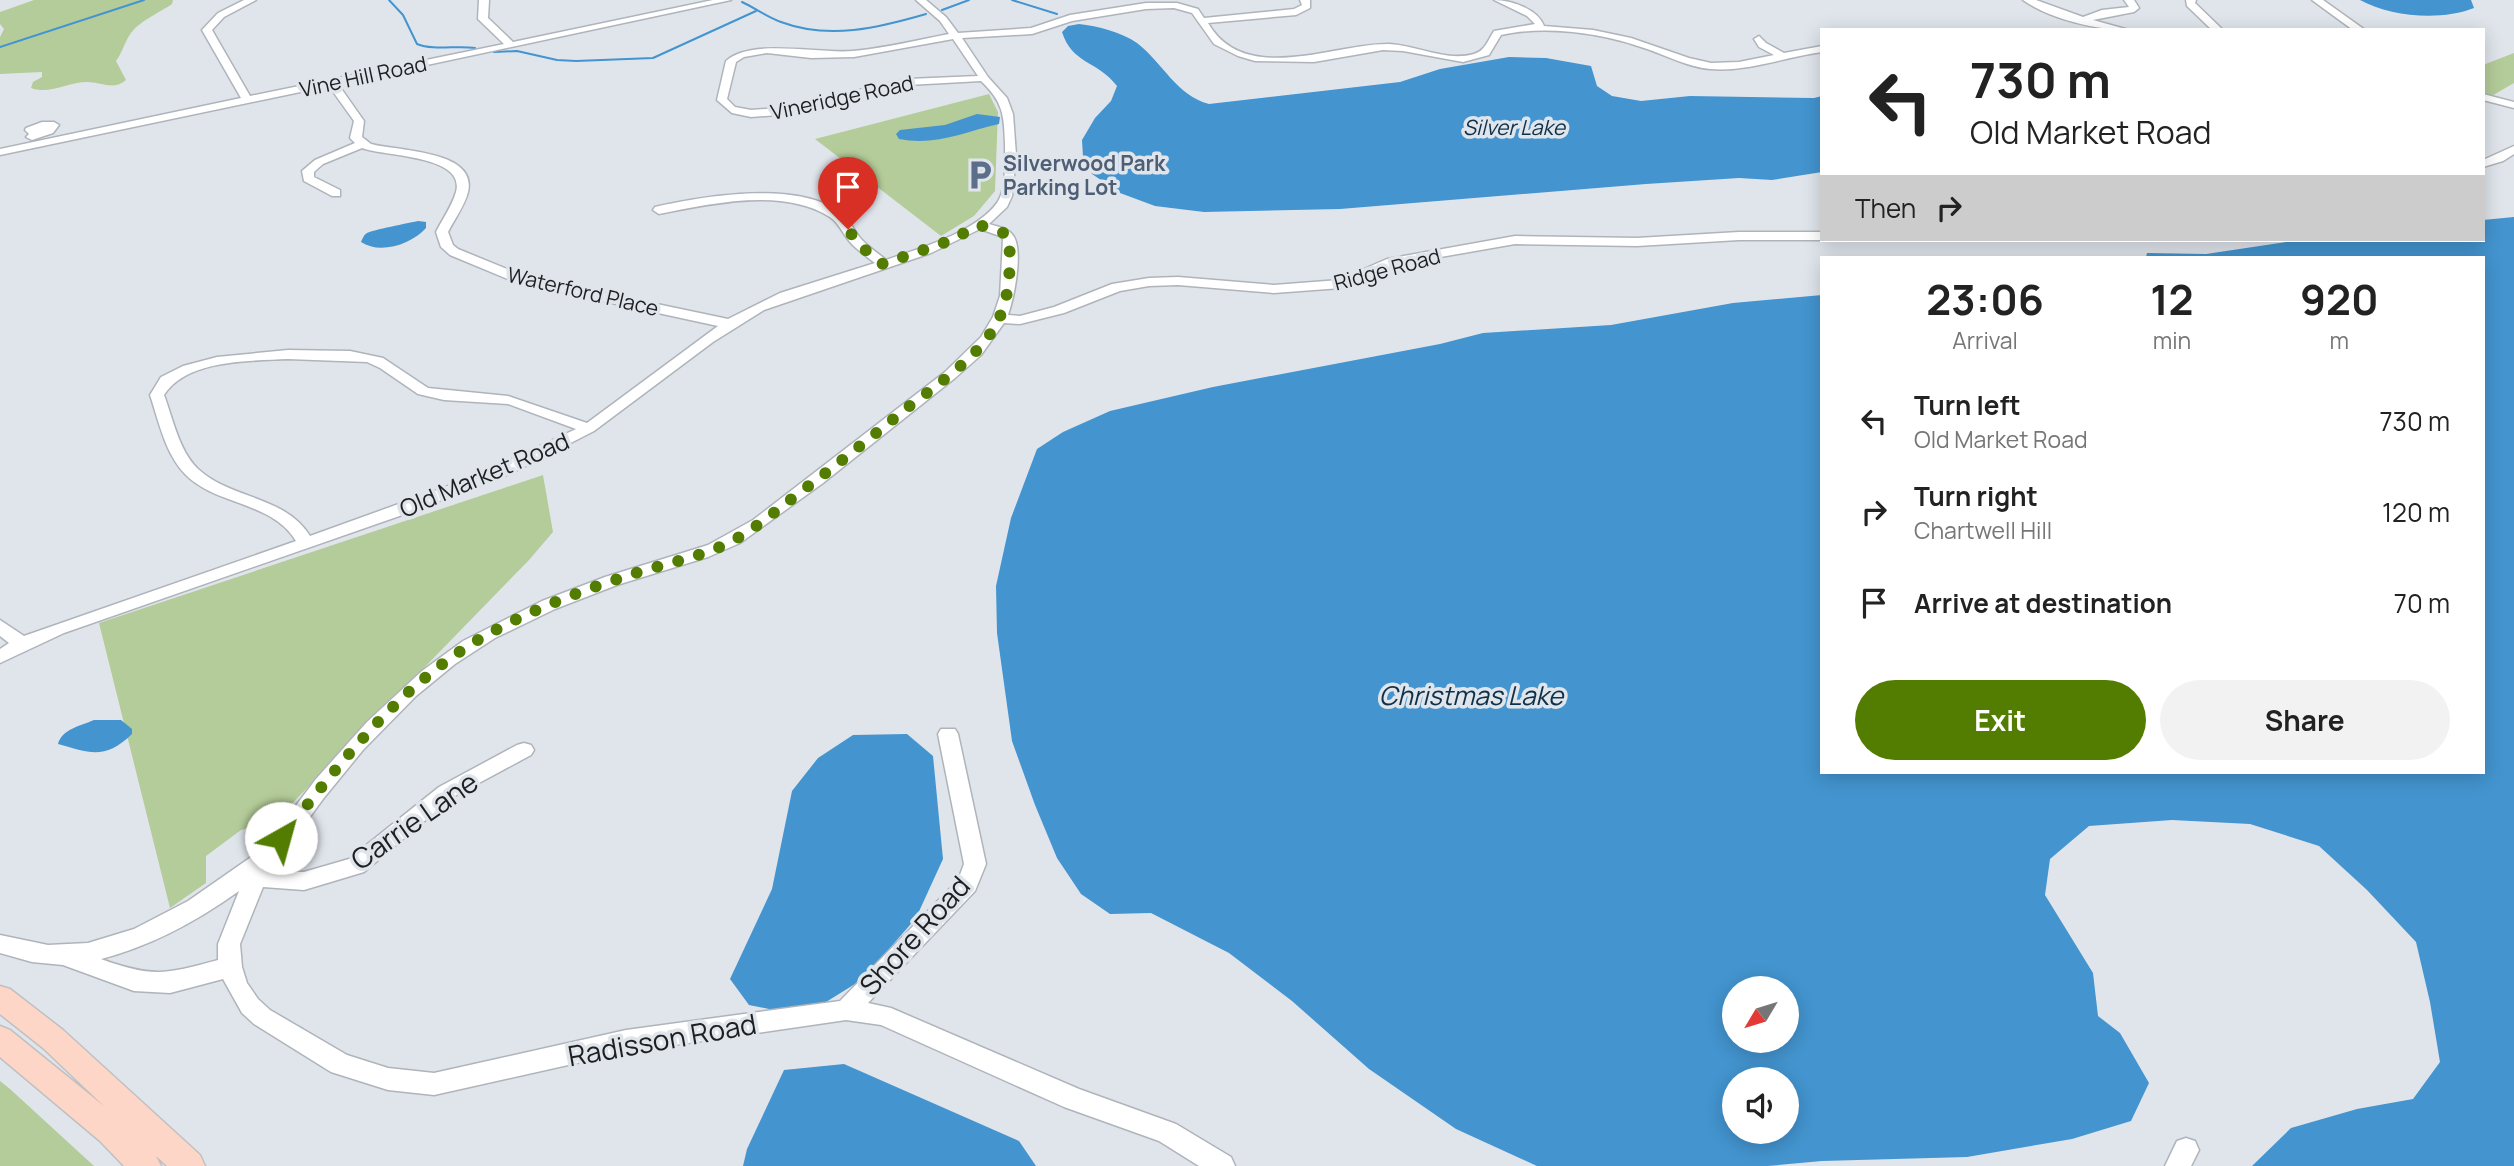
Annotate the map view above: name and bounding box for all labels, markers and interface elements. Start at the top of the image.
text: 730 m [1970,46,2111,113]
street label: Vine Hill Road [297,49,429,103]
icon: left [1855,56,1946,147]
street label: Vineridge Road [768,68,916,126]
text: Old Market Road [1970,110,2212,154]
water label: Silver Lake [1463,113,1567,141]
place label: Silverwood Park Parking Lot [1003,149,1166,201]
pin [818,157,878,229]
parking icon: Silverwood Park Parking Lot [963,158,997,192]
icon: arrive [829,168,867,206]
icon: right [1930,189,1968,227]
text: Then [1855,190,1916,226]
street label: Ridge Road [1331,241,1443,297]
street label: Waterford Place [505,260,661,322]
text: 23:06 [1926,270,2044,328]
text: 12 [2150,270,2194,328]
text: 920 [2300,270,2379,328]
text: Arrival [1952,324,2018,356]
text: min [2153,324,2191,356]
text: m [2330,324,2349,356]
text: Turn left [1914,387,2021,423]
icon: left [1855,402,1893,440]
text: 730 m [2379,403,2450,439]
street label: Old Market Road [394,423,574,525]
text: Old Market Road [1914,423,2088,455]
text: Turn right [1914,478,2038,514]
icon: right [1855,493,1893,531]
text: 120 m [2382,494,2450,530]
text: Chartwell Hill [1914,514,2052,546]
icon: arrive [1855,584,1893,622]
text: Arrive at destination [1914,585,2172,621]
text: 70 m [2394,585,2450,621]
water label: Christmas Lake [1379,677,1565,713]
button: Exit [1855,680,2146,760]
button: Share [2160,680,2450,760]
street label: Carrie Lane [343,762,485,878]
position arrow [244,801,318,875]
street label: Shore Road [850,867,978,1003]
north arrow [1722,976,1799,1054]
map controls [1722,976,1799,1144]
street label: Radisson Road [565,1004,759,1074]
button: sound [1722,1067,1799,1144]

